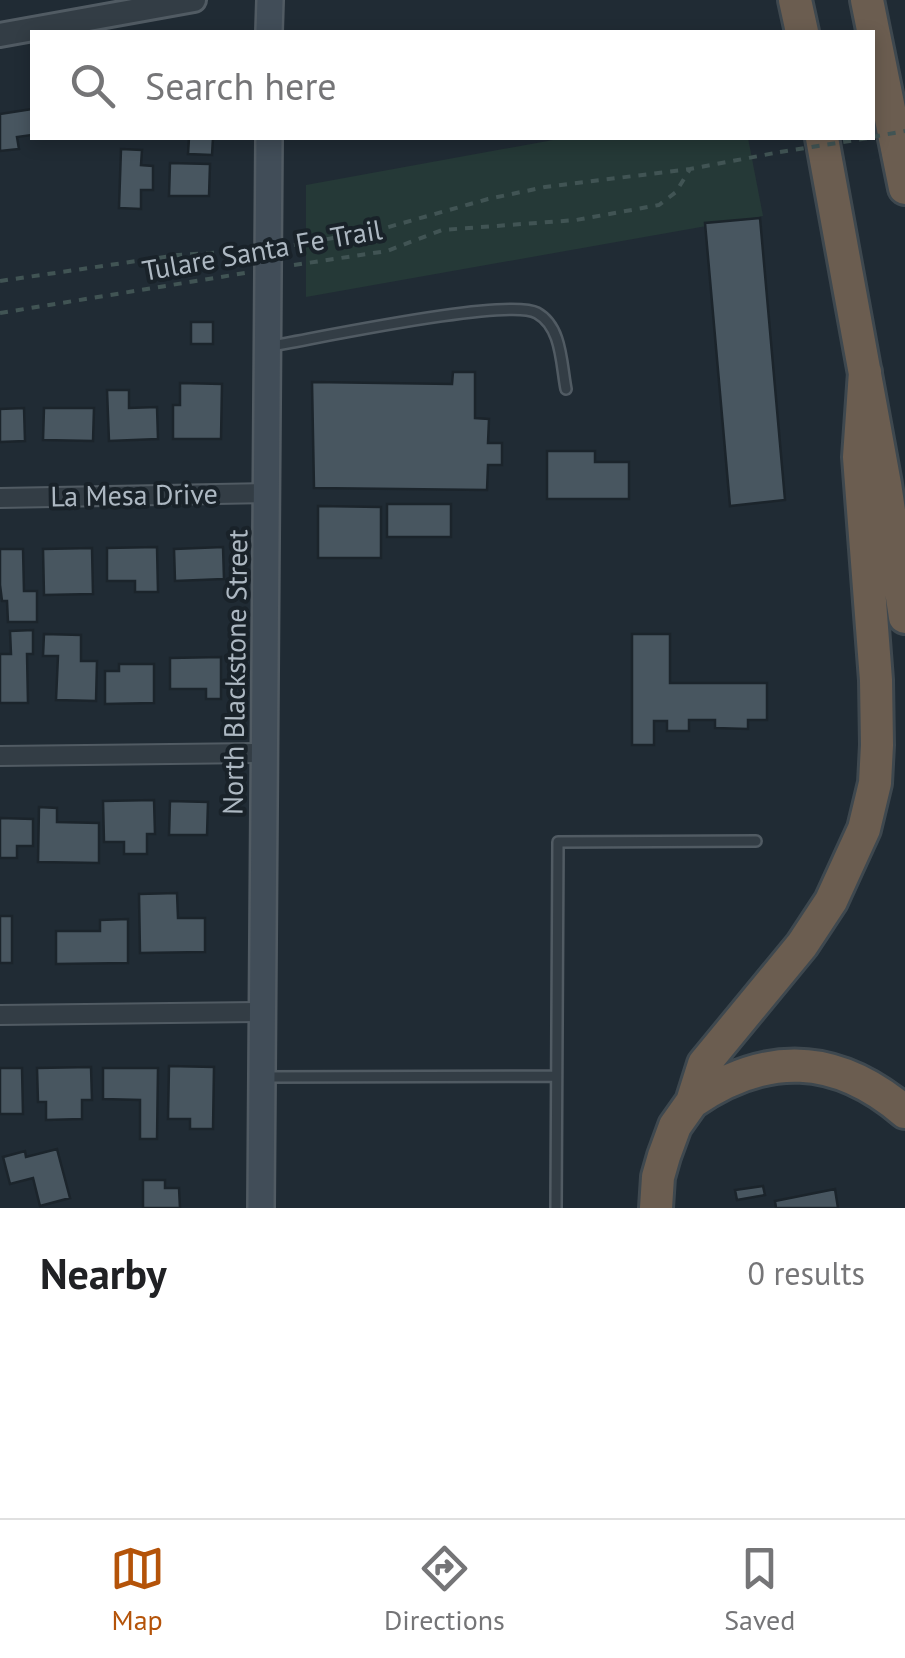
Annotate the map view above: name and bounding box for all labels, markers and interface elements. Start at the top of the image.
search box [30,30,875,140]
icon: search [65,58,120,113]
text: Search here [145,61,337,110]
street label: Tulare Santa Fe Trail [139,210,385,289]
street label: La Mesa Drive [50,475,218,514]
street label: North Blackstone Street [214,528,255,815]
text: Nearby [40,1246,167,1301]
text: 0 results [747,1252,865,1294]
tab: Map [110,1541,165,1638]
tab: Directions [384,1541,505,1638]
tab: Saved [724,1541,795,1638]

